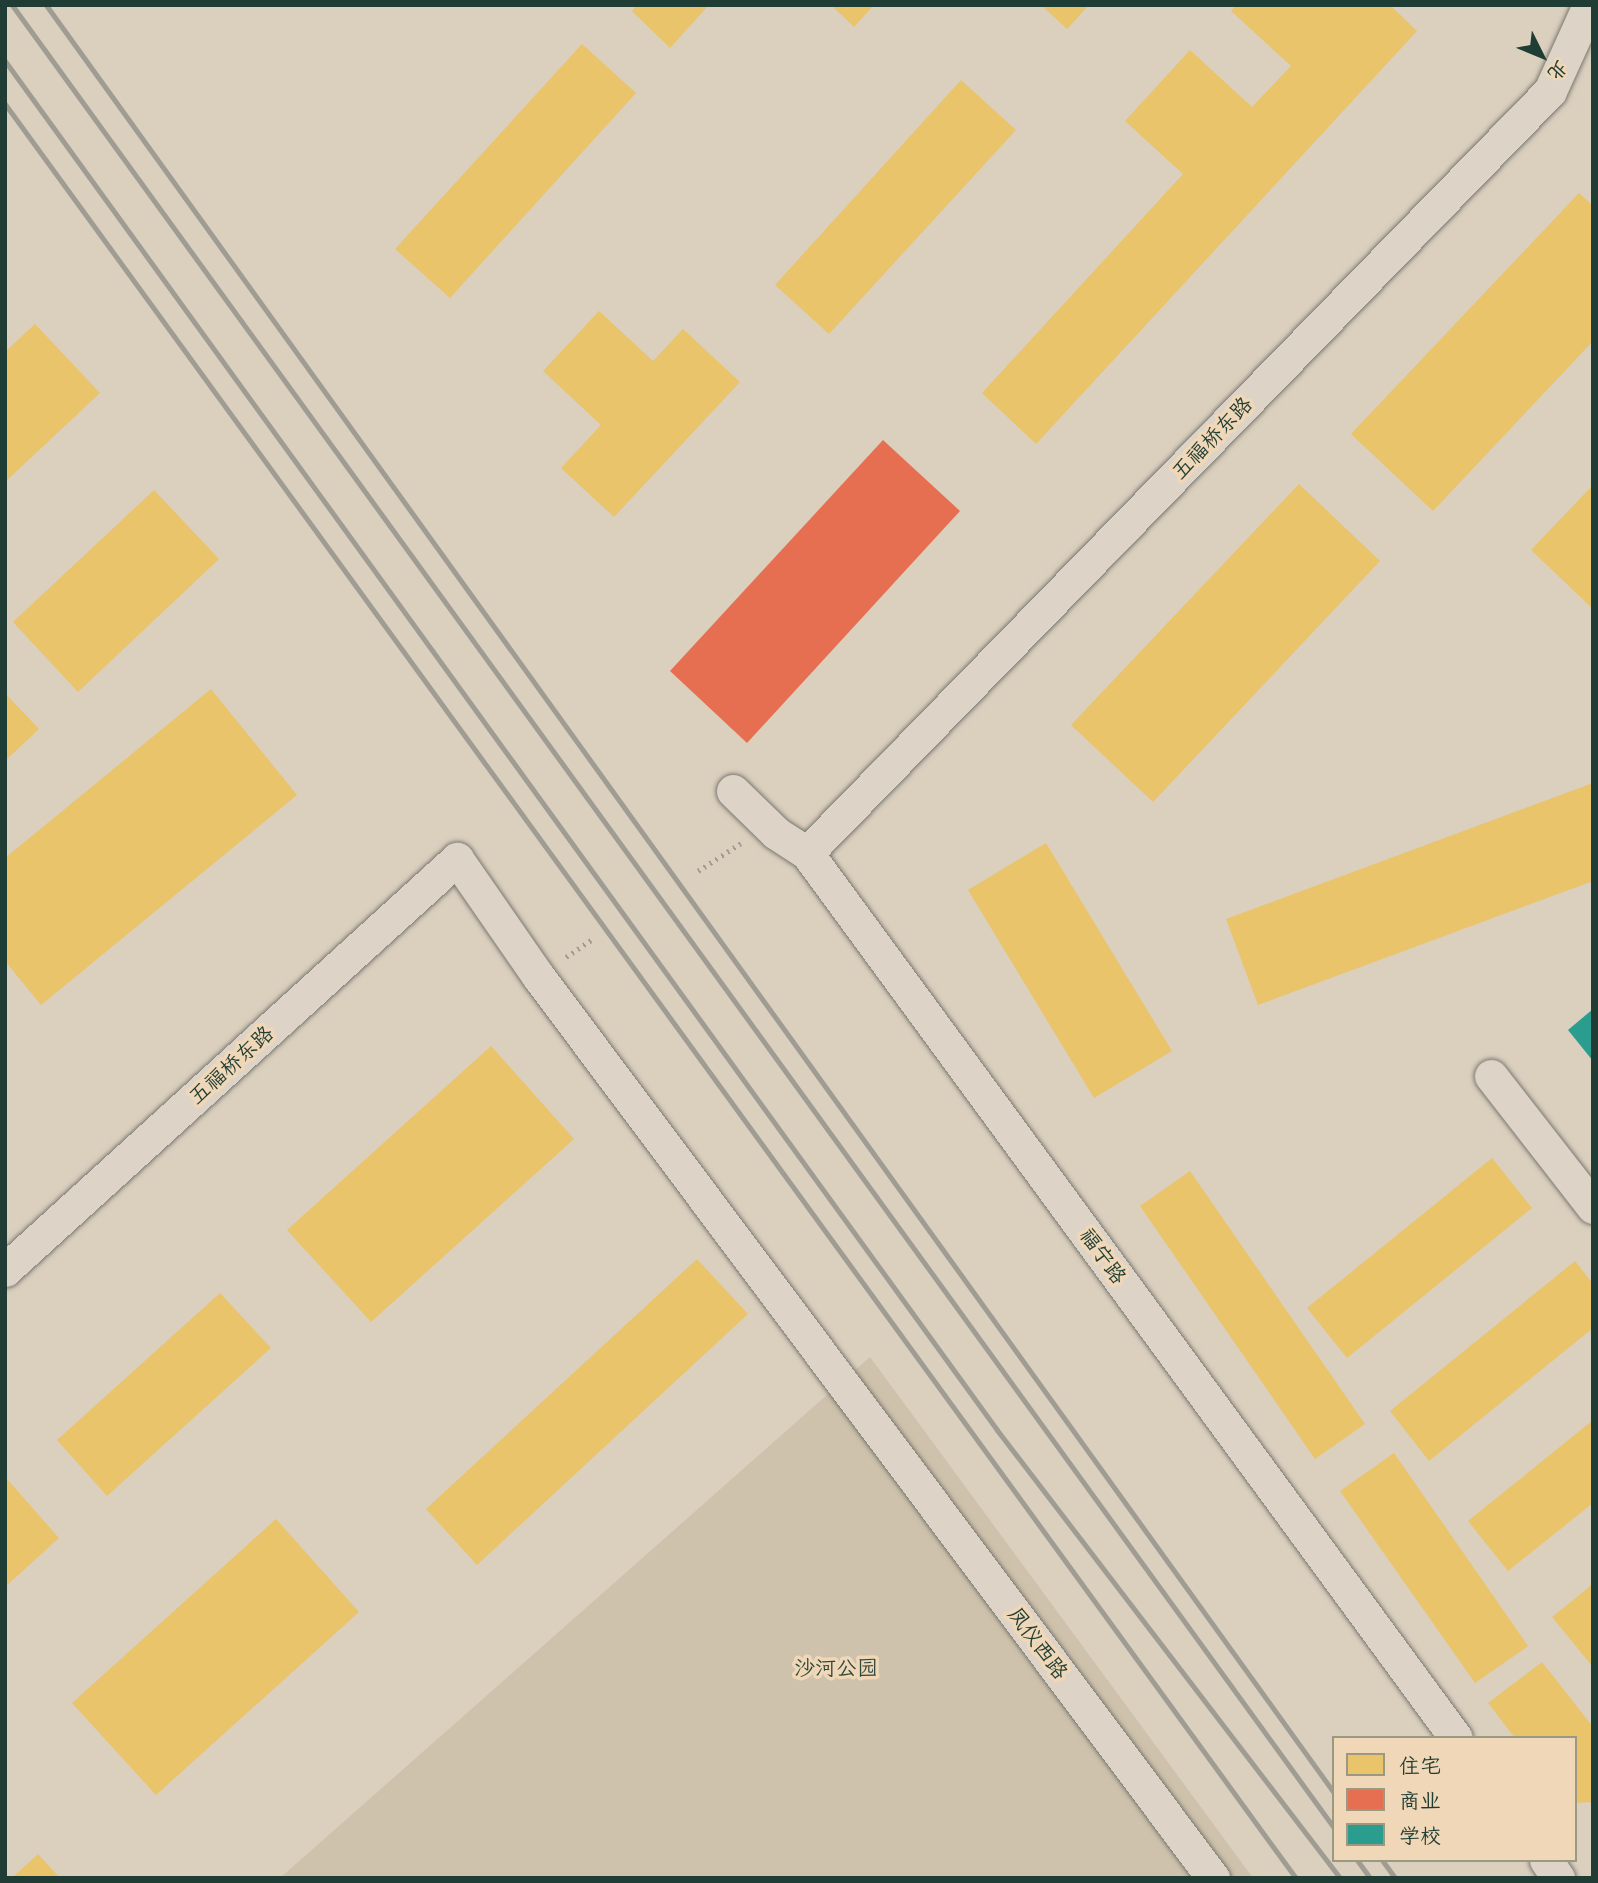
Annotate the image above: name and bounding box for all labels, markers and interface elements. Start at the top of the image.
north arrow [1507,21,1577,91]
text: 北 [1543,56,1573,85]
street label: 五福桥东路 [1166,391,1258,485]
street label: 五福桥东路 [184,1021,278,1109]
street label: 福宁路 [1074,1223,1132,1289]
street label: 凤仪西路 [1003,1602,1073,1684]
park label: 沙河公园 [794,1655,878,1681]
legend [1332,1736,1577,1862]
text: 住宅 [1399,1753,1441,1778]
text: 商业 [1399,1788,1441,1813]
text: 学校 [1399,1823,1441,1848]

